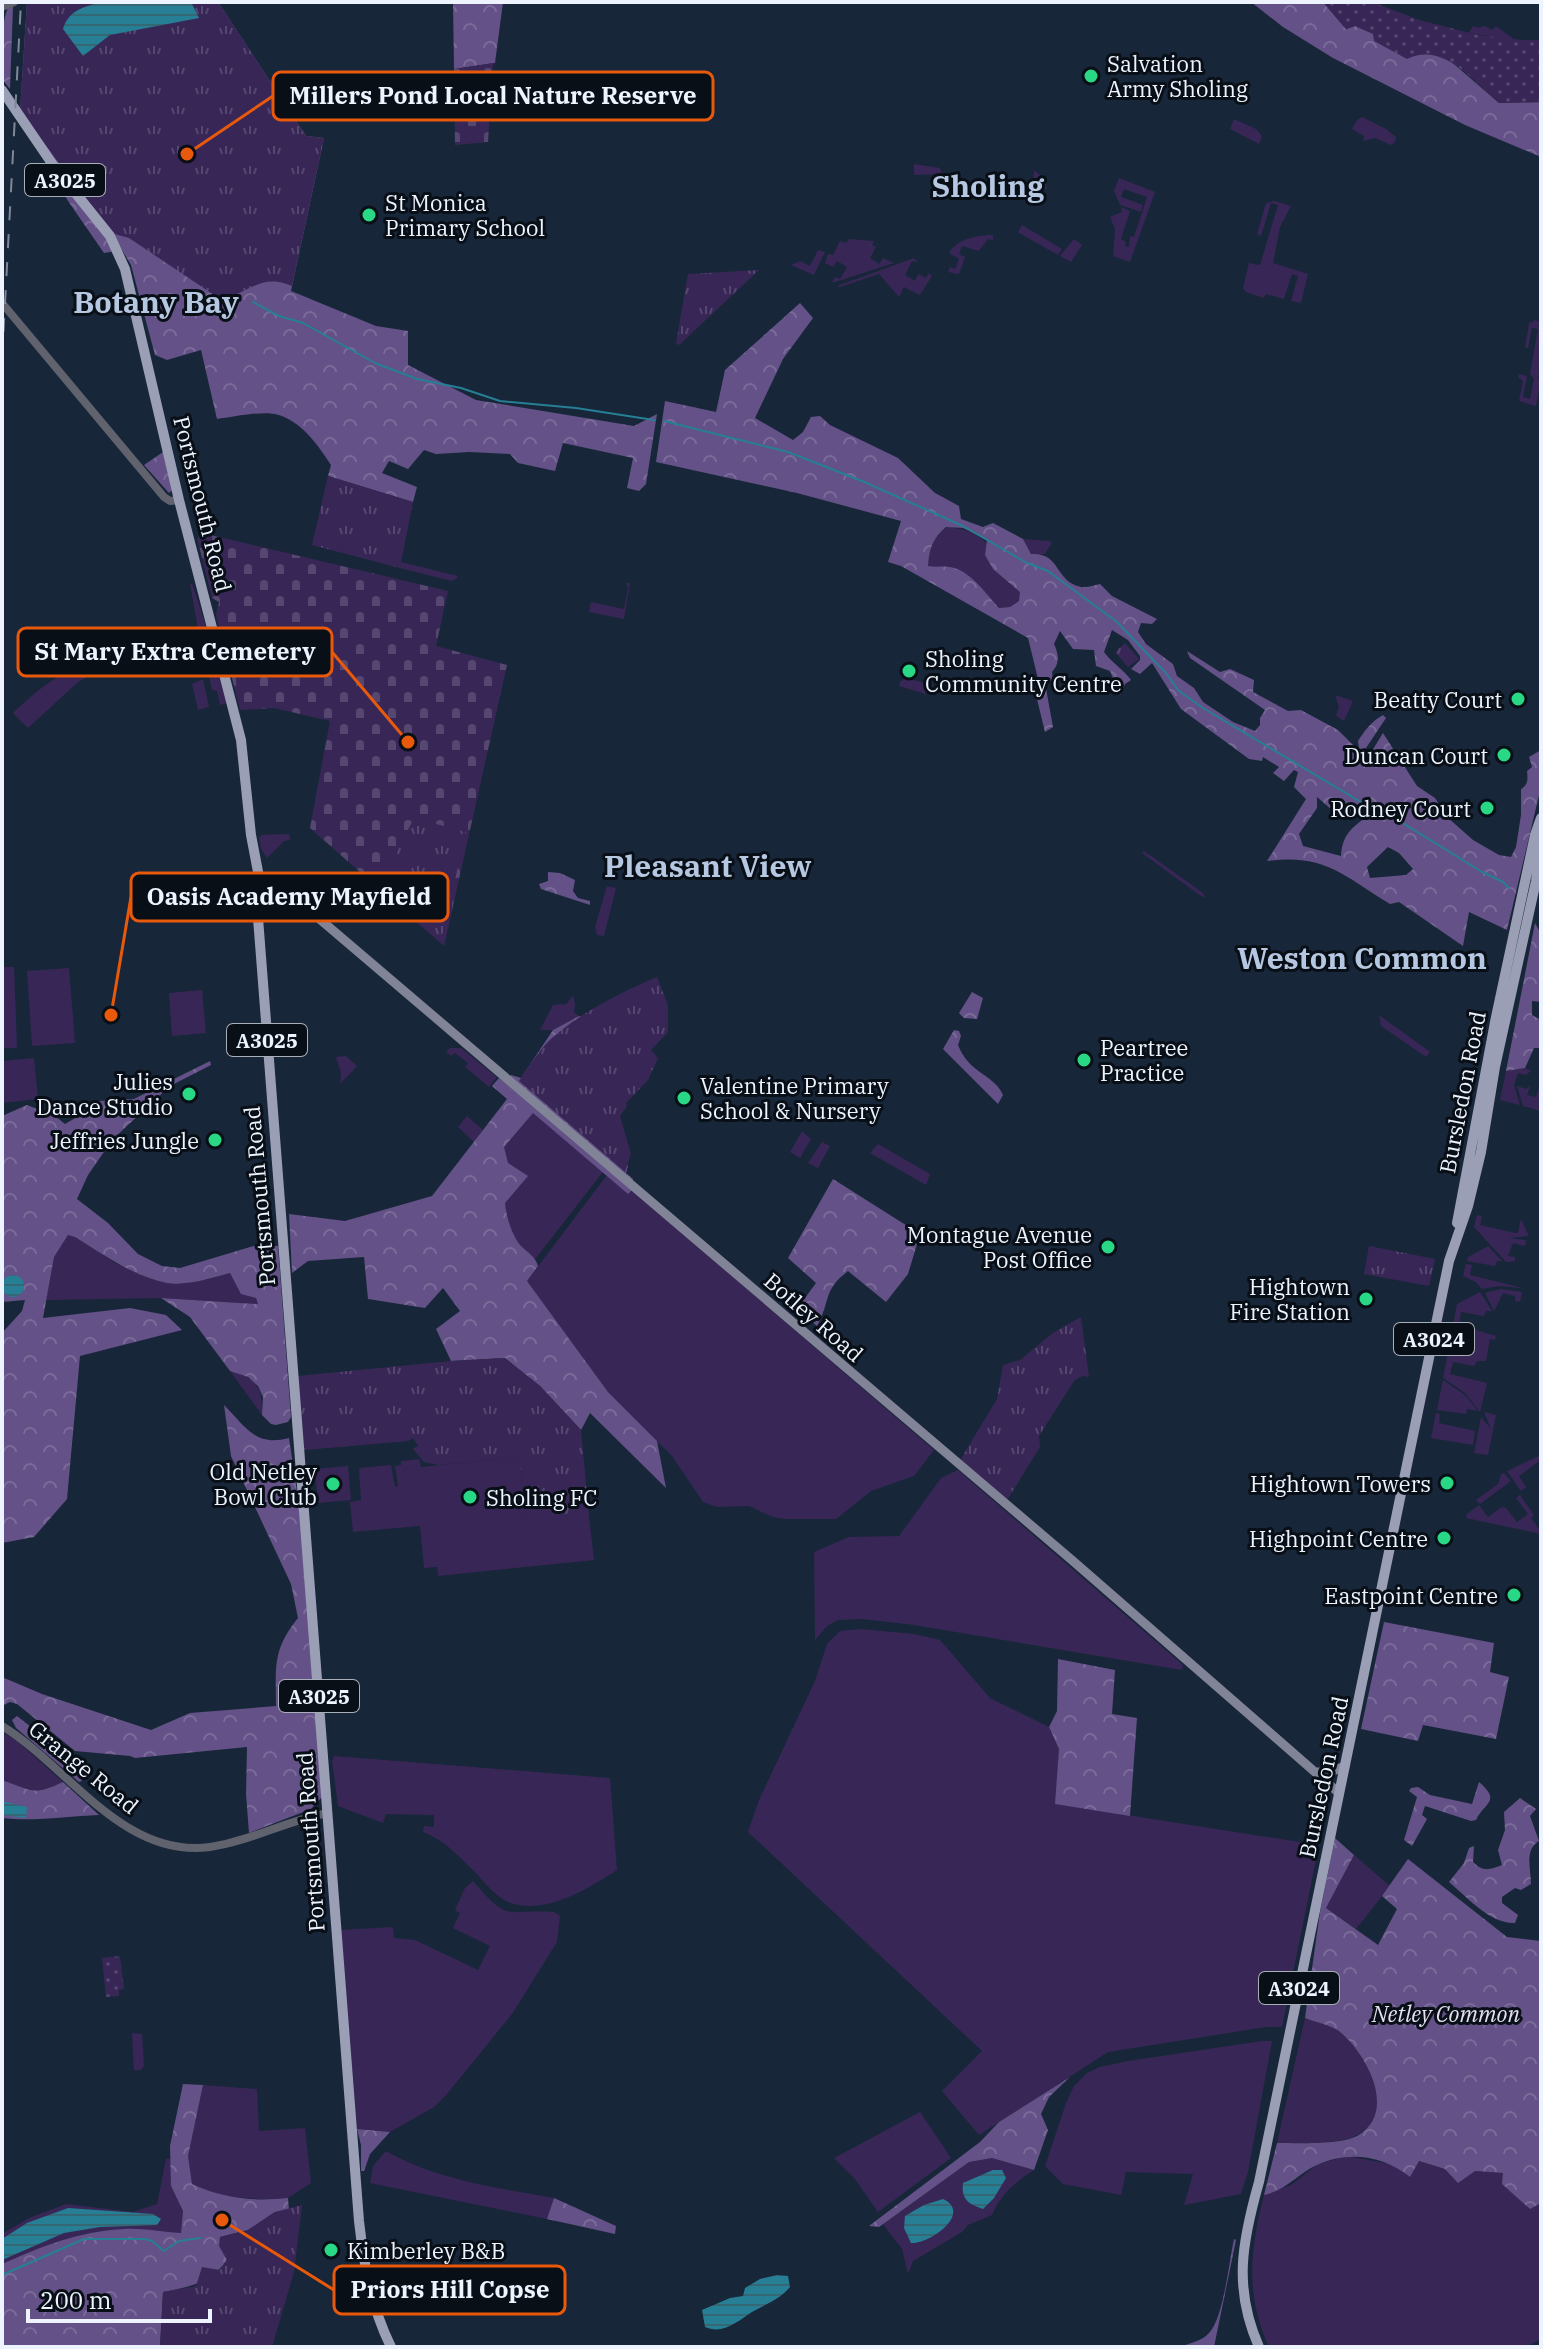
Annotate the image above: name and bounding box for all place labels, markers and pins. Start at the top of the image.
place label: Salvation Army Sholing [1107,49,1248,103]
marker: Salvation Army Sholing [1082,67,1100,85]
callout: Millers Pond Local Nature Reserve [273,72,713,120]
place label: St Monica Primary School [385,188,545,242]
marker: St Monica Primary School [360,206,378,224]
callout: St Mary Extra Cemetery [18,628,332,676]
place label: Sholing Community Centre [925,644,1122,698]
marker: Sholing Community Centre [900,662,918,680]
place label: Beatty Court [1373,685,1502,714]
marker: Beatty Court [1509,690,1527,708]
place label: Duncan Court [1345,741,1488,770]
marker: Duncan Court [1495,746,1513,764]
place label: Rodney Court [1330,794,1471,823]
marker: Rodney Court [1478,799,1496,817]
callout: Oasis Academy Mayfield [131,873,448,921]
place label: Peartree Practice [1100,1033,1188,1087]
marker: Peartree Practice [1075,1051,1093,1069]
place label: Julies Dance Studio [36,1067,173,1121]
place label: Valentine Primary School & Nursery [700,1071,889,1125]
marker: Julies Dance Studio [180,1085,198,1103]
marker: Valentine Primary School & Nursery [675,1089,693,1107]
place label: Jeffries Jungle [50,1126,199,1155]
marker: Jeffries Jungle [206,1131,224,1149]
place label: Montague Avenue Post Office [907,1220,1092,1274]
marker: Montague Avenue Post Office [1099,1238,1117,1256]
place label: Hightown Fire Station [1230,1272,1350,1326]
marker: Hightown Fire Station [1357,1290,1375,1308]
place label: Old Netley Bowl Club [210,1457,317,1511]
place label: Hightown Towers [1250,1469,1431,1498]
marker: Hightown Towers [1438,1474,1456,1492]
marker: Old Netley Bowl Club [324,1475,342,1493]
place label: Sholing FC [486,1483,597,1512]
marker: Sholing FC [461,1488,479,1506]
place label: Highpoint Centre [1249,1524,1428,1553]
marker: Highpoint Centre [1435,1529,1453,1547]
place label: Eastpoint Centre [1324,1581,1498,1610]
marker: Eastpoint Centre [1505,1586,1523,1604]
place label: Kimberley B&B [347,2236,505,2265]
marker: Kimberley B&B [322,2241,340,2259]
callout: Priors Hill Copse [334,2266,565,2314]

